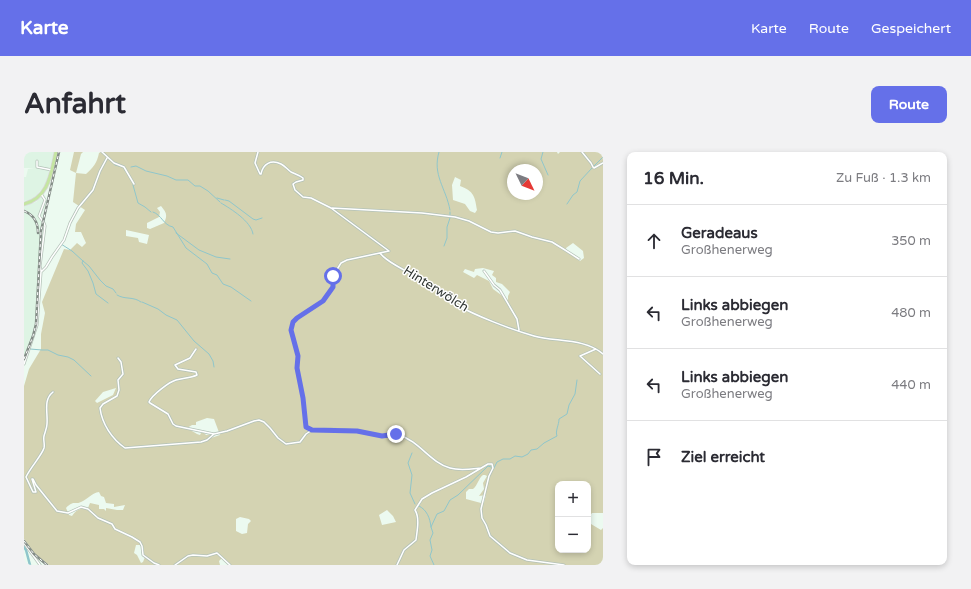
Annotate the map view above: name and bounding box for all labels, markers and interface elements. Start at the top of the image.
text: Karte [20,17,69,39]
text: Karte [751,20,787,37]
text: Route [809,20,849,37]
text: Gespeichert [871,20,951,37]
button: Route [871,86,947,123]
text: Anfahrt [24,87,126,121]
north arrow [507,164,543,200]
text: 16 Min. [643,168,704,189]
text: Zu Fuß · 1.3 km [836,170,931,186]
text: Geradeaus [681,224,758,242]
icon: ahead [643,230,665,252]
text: 350 m [891,233,931,249]
text: Großhenerweg [681,242,773,258]
street label: Hinterwölch [400,263,472,315]
route start [324,267,342,285]
text: Links abbiegen [681,296,788,314]
icon: left [643,302,665,324]
text: 480 m [891,305,931,321]
text: Großhenerweg [681,314,773,330]
text: Links abbiegen [681,368,788,386]
icon: left [643,374,665,396]
text: 440 m [891,377,931,393]
text: Großhenerweg [681,386,773,402]
route end [387,425,405,443]
icon: arrive [643,446,665,468]
text: Ziel erreicht [681,448,765,466]
map controls [555,481,591,553]
button: + [555,481,591,517]
button: − [555,517,591,553]

